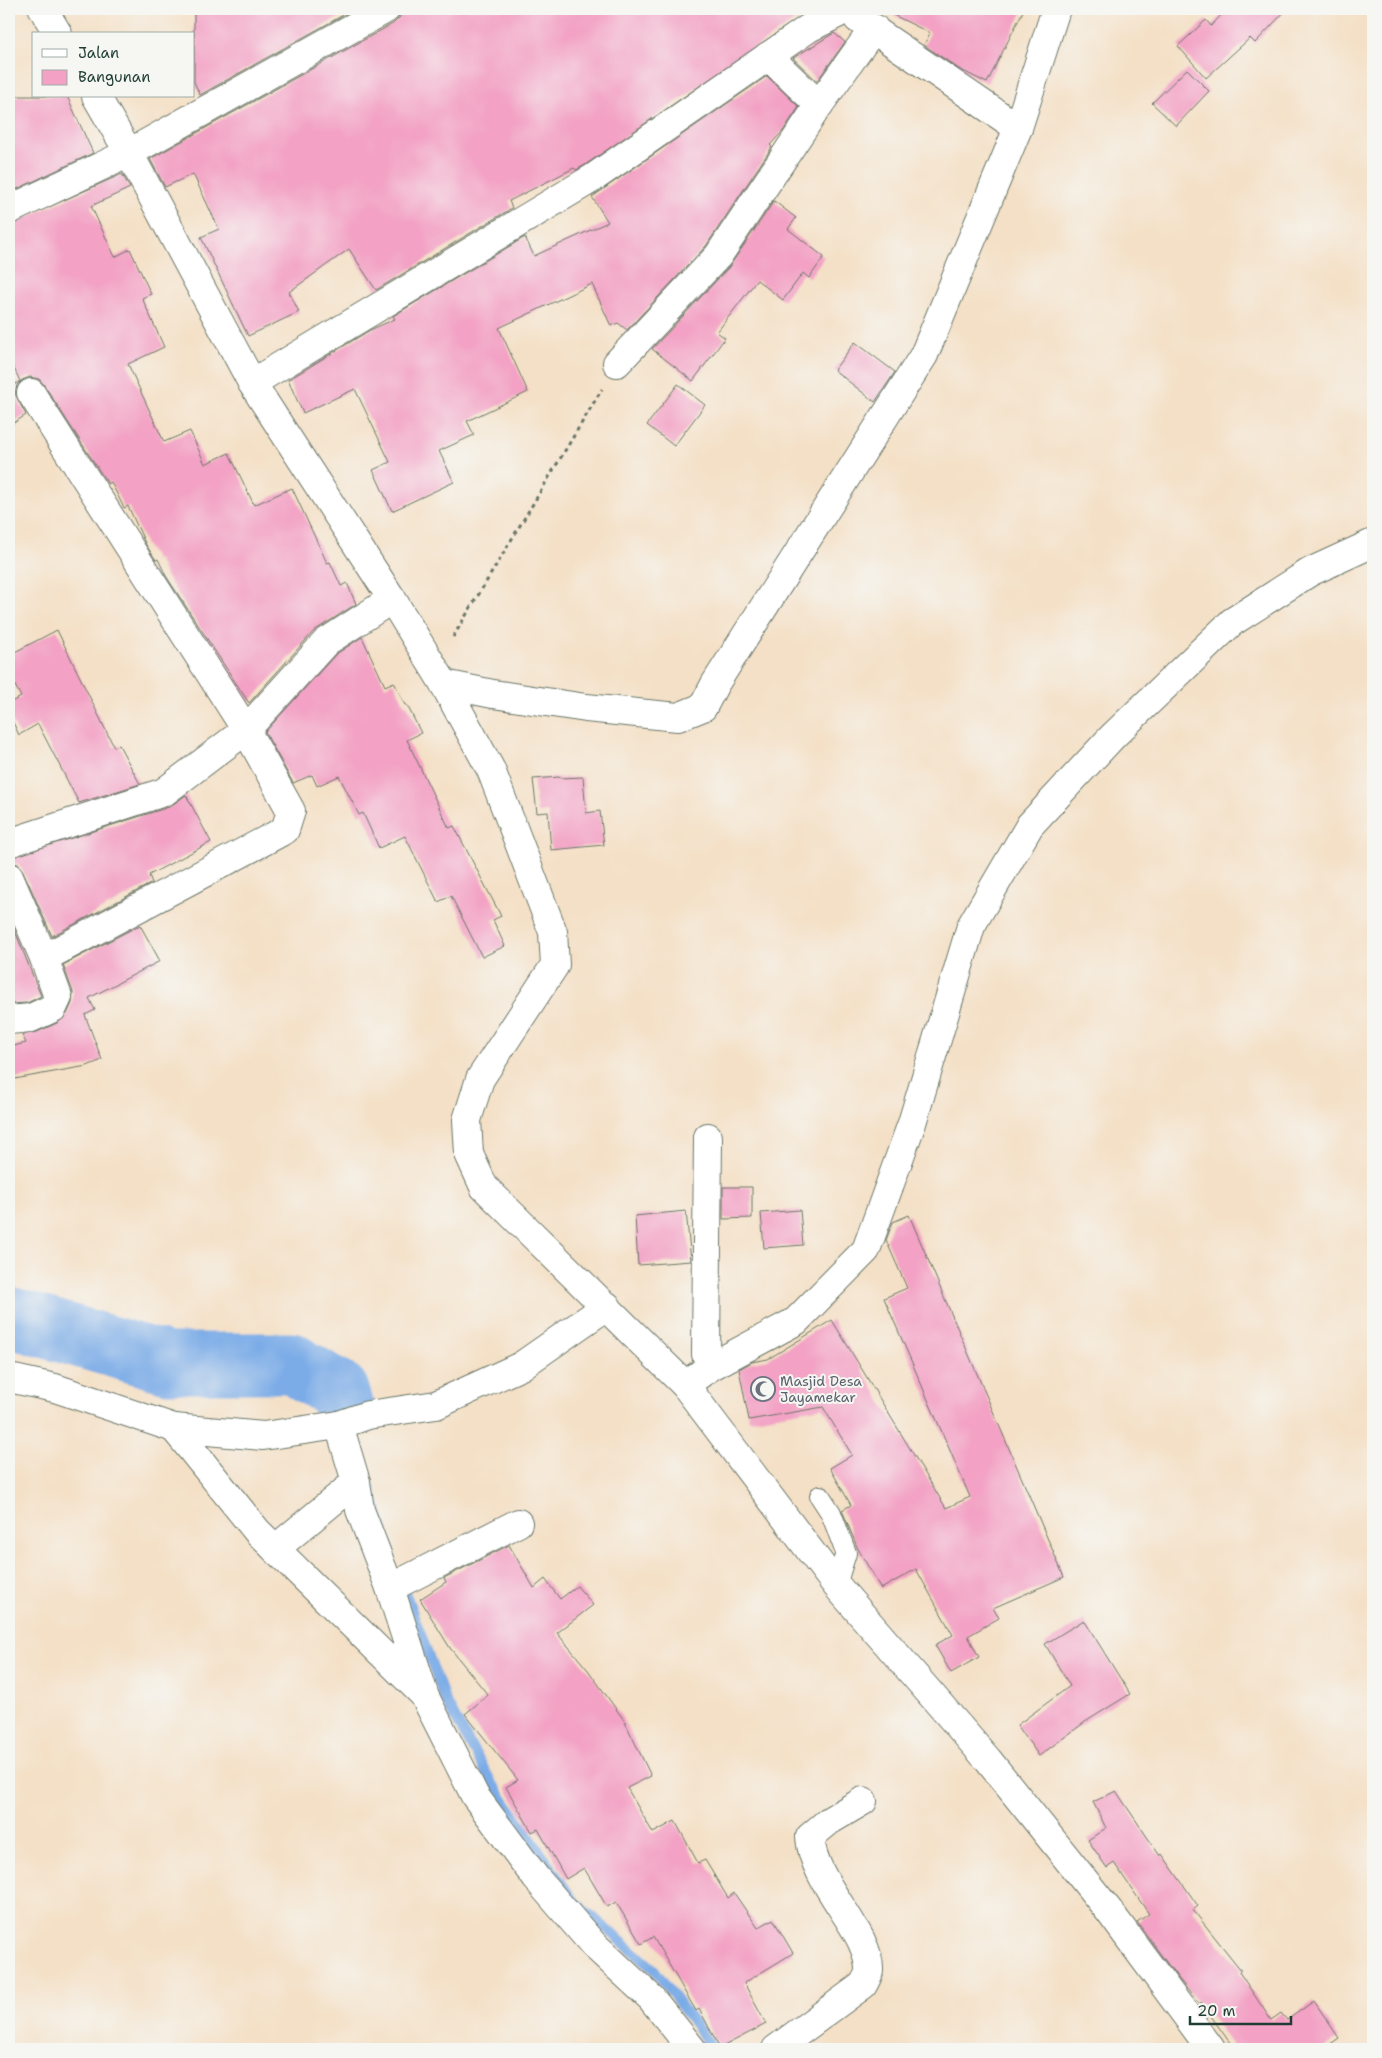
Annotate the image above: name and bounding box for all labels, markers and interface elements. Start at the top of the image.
legend [32,32,195,98]
text: Jalan [78,43,119,63]
text: Bangunan [78,67,150,87]
place label: Masjid Desa Jayamekar [780,1372,862,1406]
mosque icon: Masjid Desa Jayamekar [750,1376,776,1402]
scale bar [1190,1993,1291,2025]
text: 20 m [1197,2001,1236,2021]

